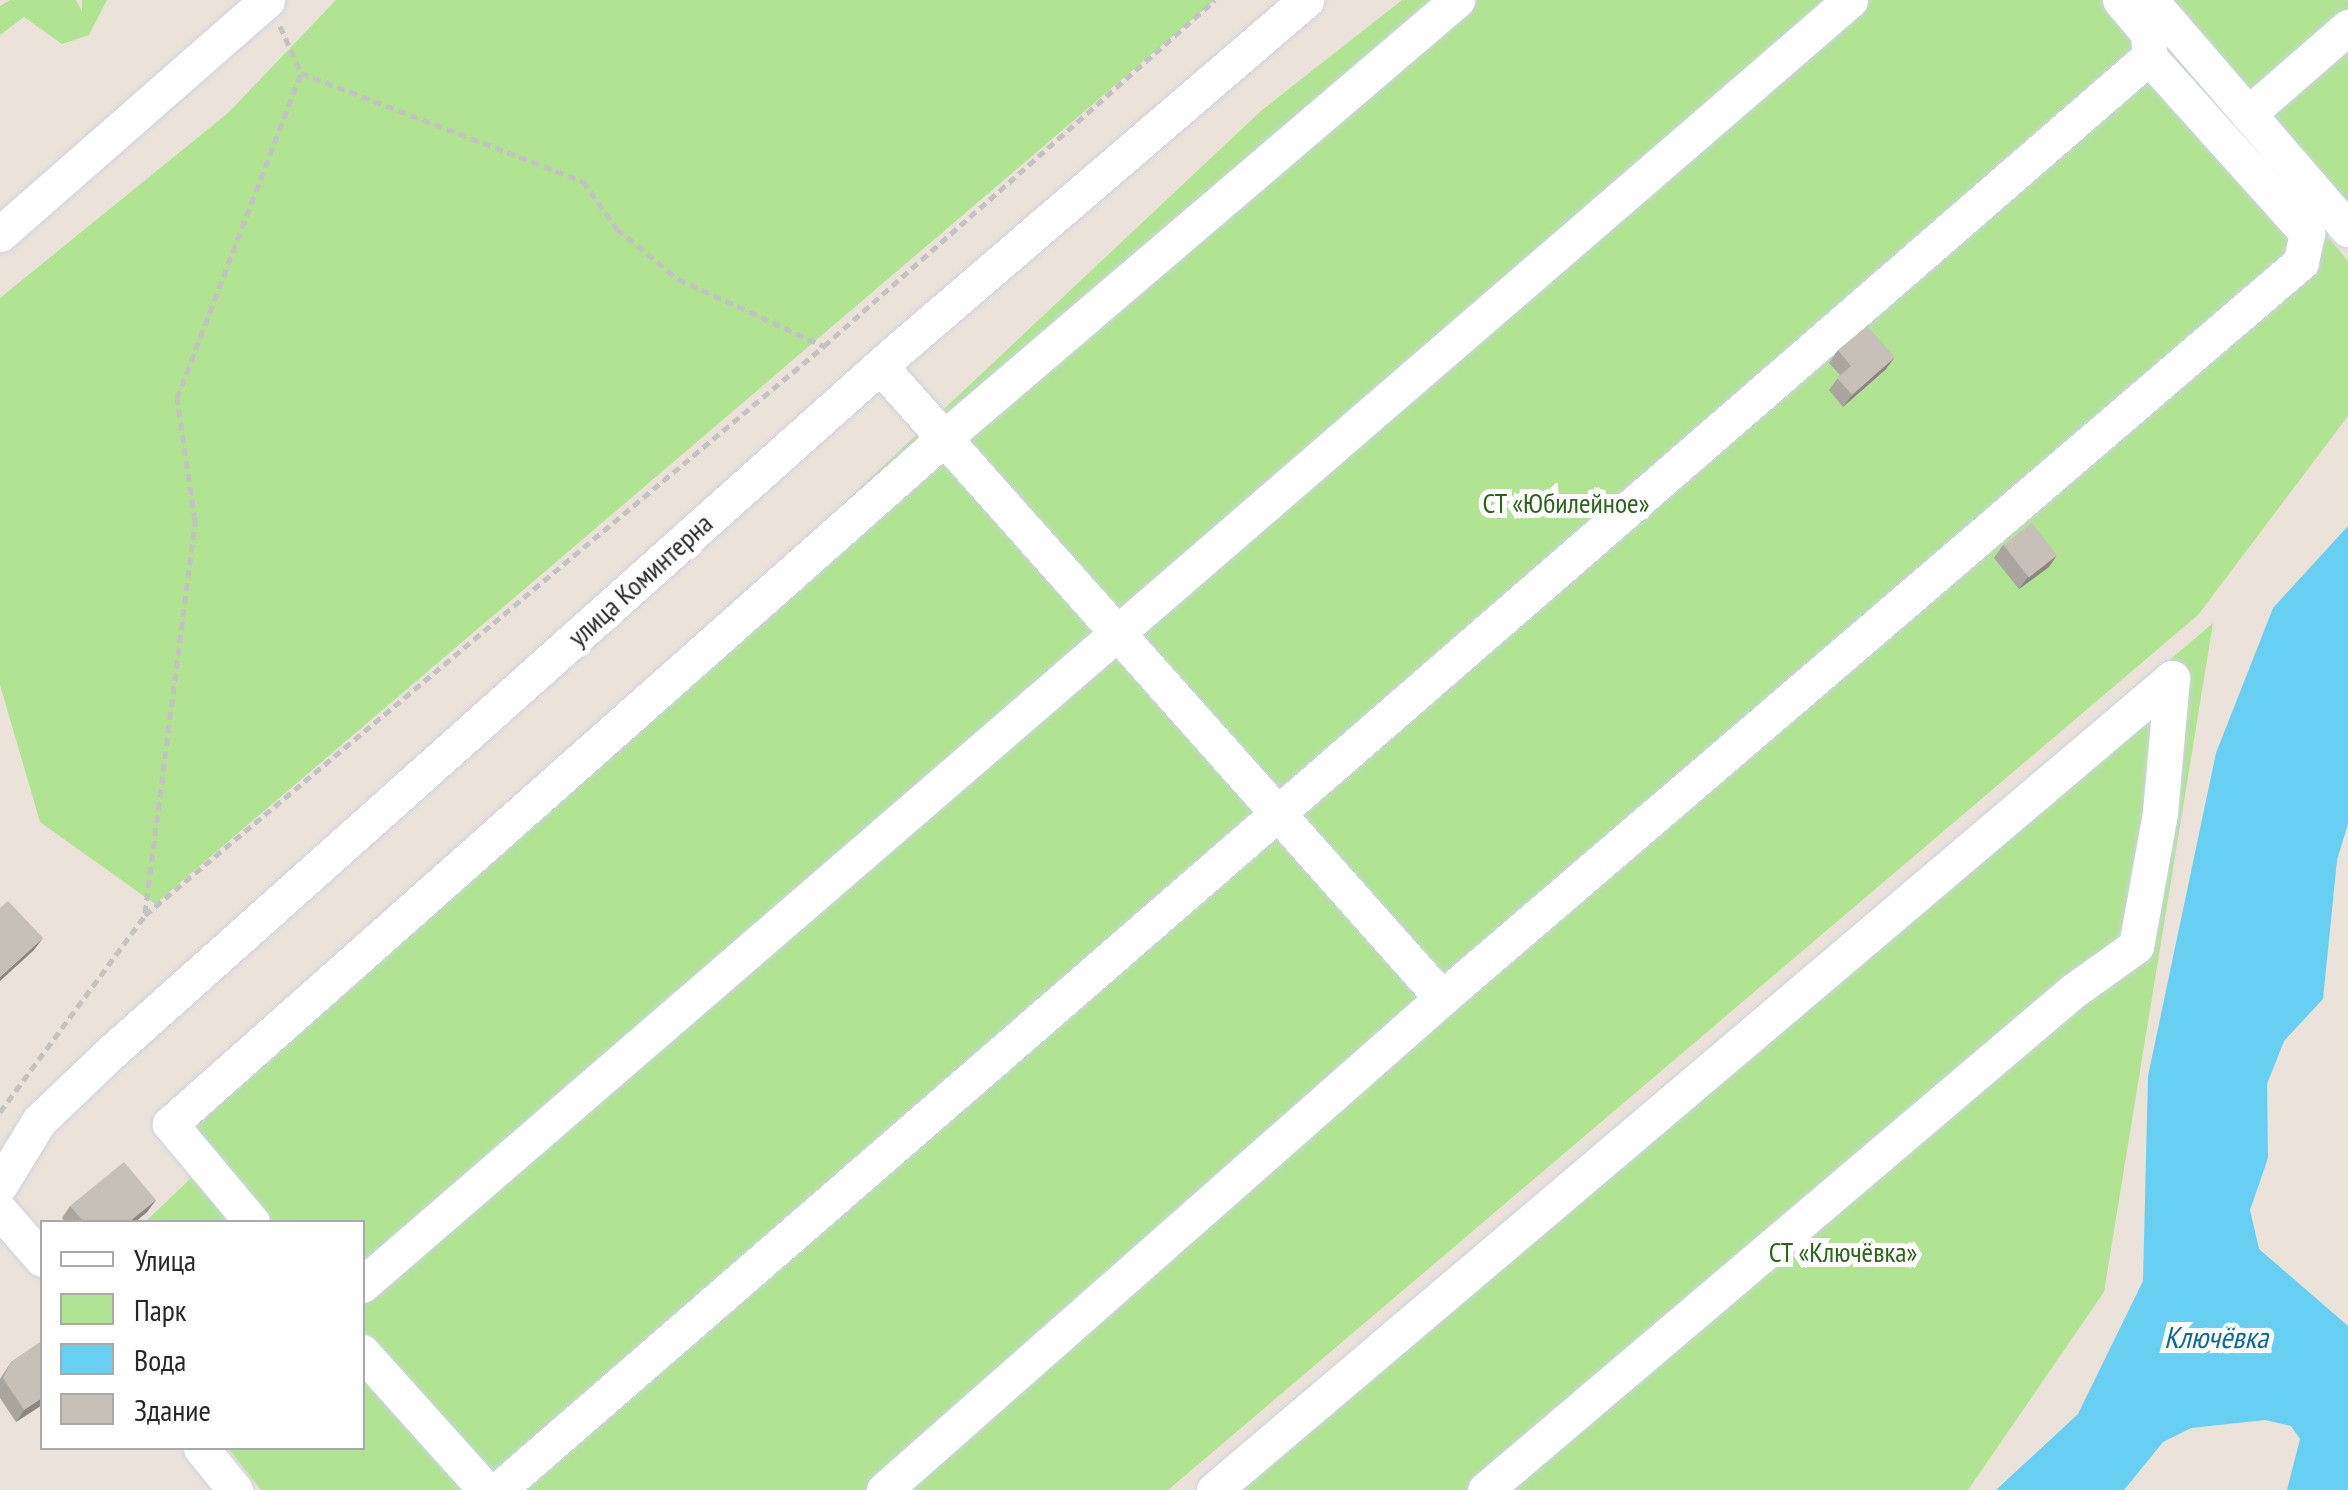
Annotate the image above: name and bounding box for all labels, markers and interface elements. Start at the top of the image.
park label: СТ «Юбилейное» [1482,486,1650,520]
street label: улица Коминтерна [561,506,719,654]
legend [40,1220,365,1450]
park label: СТ «Ключёвка» [1768,1235,1918,1269]
text: Улица [134,1240,196,1279]
text: Парк [134,1290,186,1329]
water label: Ключёвка [2164,1319,2268,1355]
text: Вода [134,1340,186,1379]
text: Здание [134,1390,211,1429]

